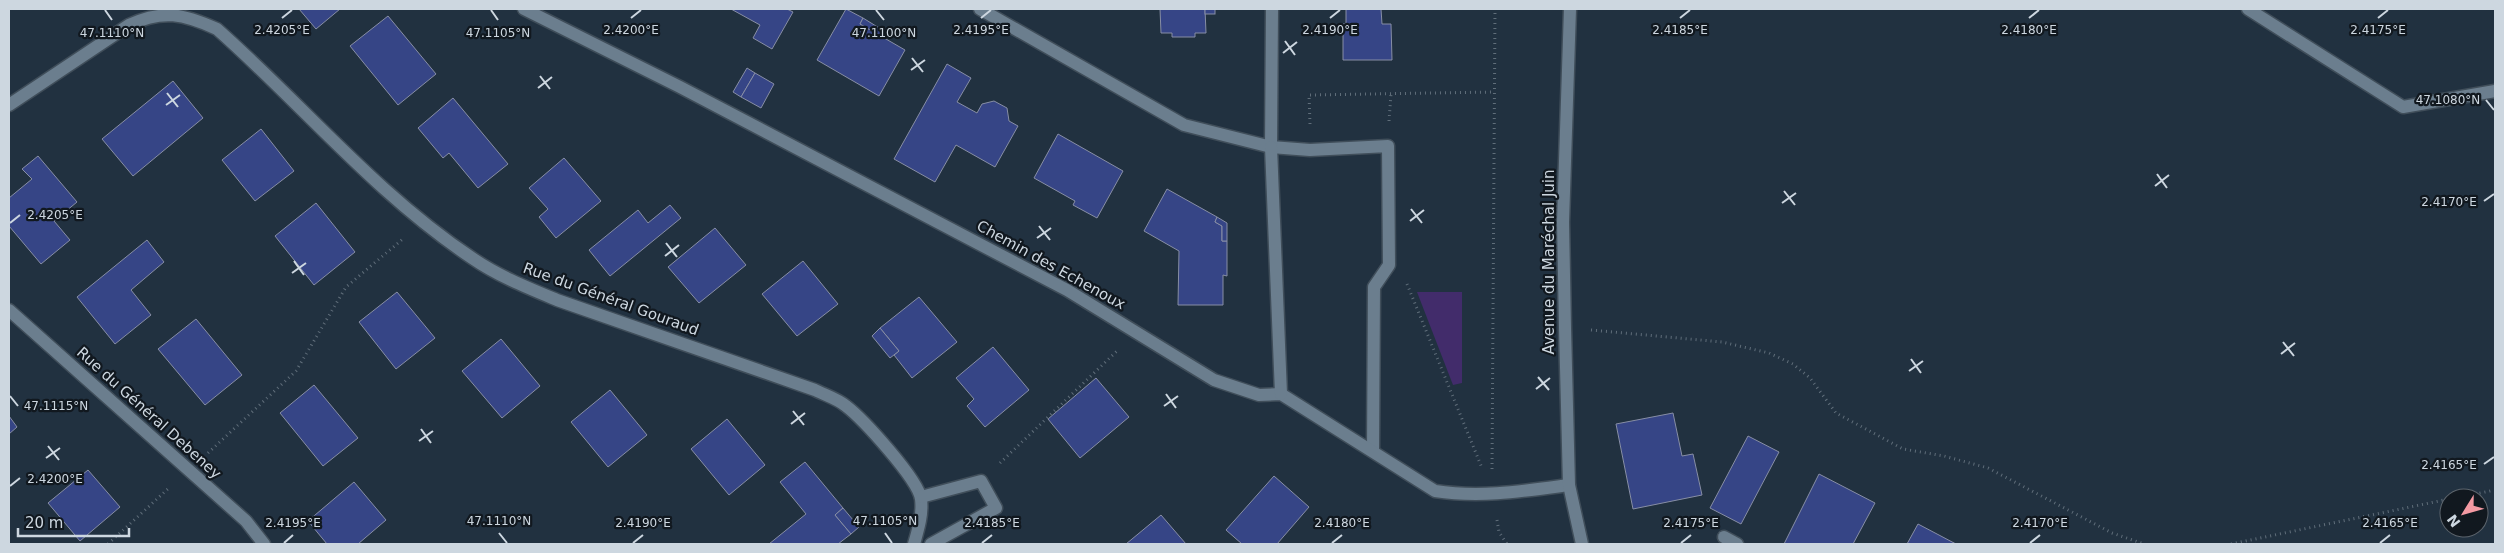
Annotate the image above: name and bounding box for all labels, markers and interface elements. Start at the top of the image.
text: 2.4205°E [254,23,310,37]
text: 2.4200°E [603,23,659,37]
text: 2.4195°E [953,23,1009,37]
text: 2.4190°E [1302,23,1358,37]
text: 2.4185°E [1652,23,1708,37]
text: 2.4180°E [2001,23,2057,37]
text: 2.4175°E [2350,23,2406,37]
text: 47.1110°N [80,26,144,40]
text: 47.1105°N [466,26,530,40]
text: 47.1100°N [852,26,916,40]
text: 47.1080°N [2416,93,2480,107]
street label: Avenue du Maréchal Juin [1540,170,1558,354]
text: 2.4170°E [2421,195,2477,209]
text: 2.4205°E [27,208,83,222]
street label: Chemin des Echenoux [974,217,1129,313]
street label: Rue du Général Gouraud [521,259,701,339]
street label: Rue du Général Debeney [73,343,225,483]
text: 47.1115°N [24,399,88,413]
text: 2.4165°E [2421,458,2477,472]
text: 2.4200°E [27,472,83,486]
north arrow [2439,488,2489,538]
scale bar [18,506,129,538]
text: N [2444,511,2464,530]
text: 20 m [25,514,63,532]
text: 47.1110°N [467,514,531,528]
text: 47.1105°N [853,514,917,528]
text: 2.4195°E [265,516,321,530]
text: 2.4190°E [615,516,671,530]
text: 2.4185°E [964,516,1020,530]
text: 2.4180°E [1314,516,1370,530]
text: 2.4175°E [1663,516,1719,530]
text: 2.4170°E [2012,516,2068,530]
text: 2.4165°E [2362,516,2418,530]

